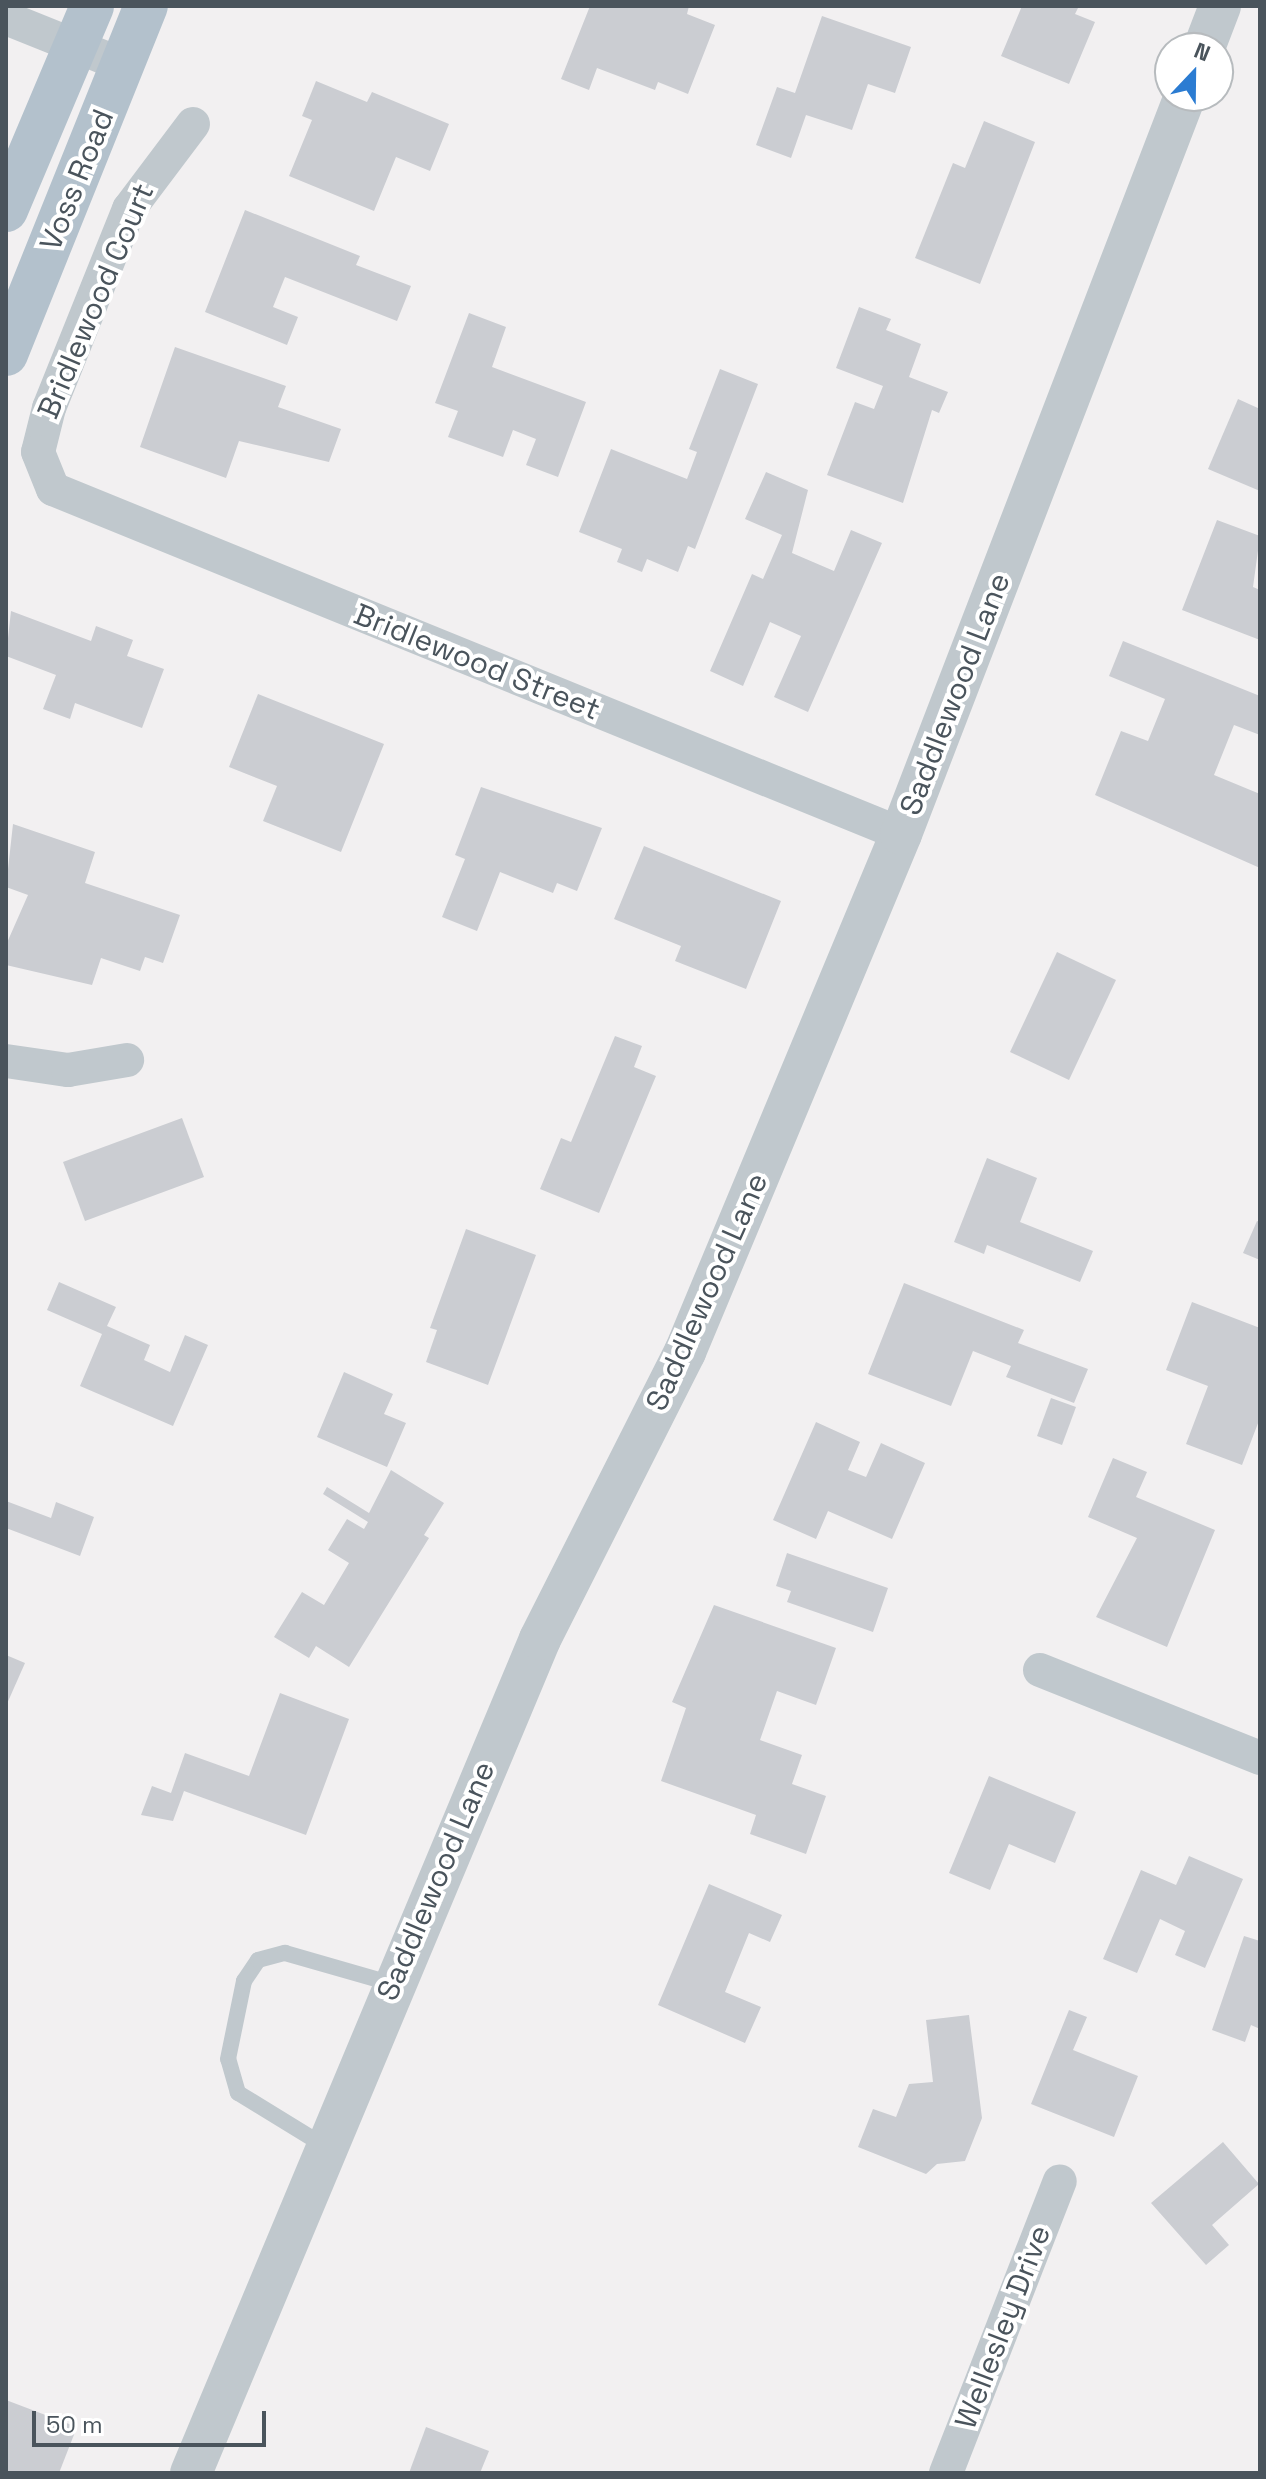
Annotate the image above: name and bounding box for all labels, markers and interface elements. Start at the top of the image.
north arrow [1154,32,1234,112]
text: N [1190,36,1214,67]
street label: Voss Road [32,104,122,256]
street label: Bridlewood Court [30,178,162,424]
street label: Saddlewood Lane [892,568,1018,820]
street label: Bridlewood Street [349,596,605,728]
street label: Saddlewood Lane [638,1168,776,1416]
street label: Saddlewood Lane [369,1756,503,2006]
street label: Wellesley Drive [948,2220,1058,2434]
scale bar [36,2395,270,2445]
text: 50 m [46,2409,103,2440]

